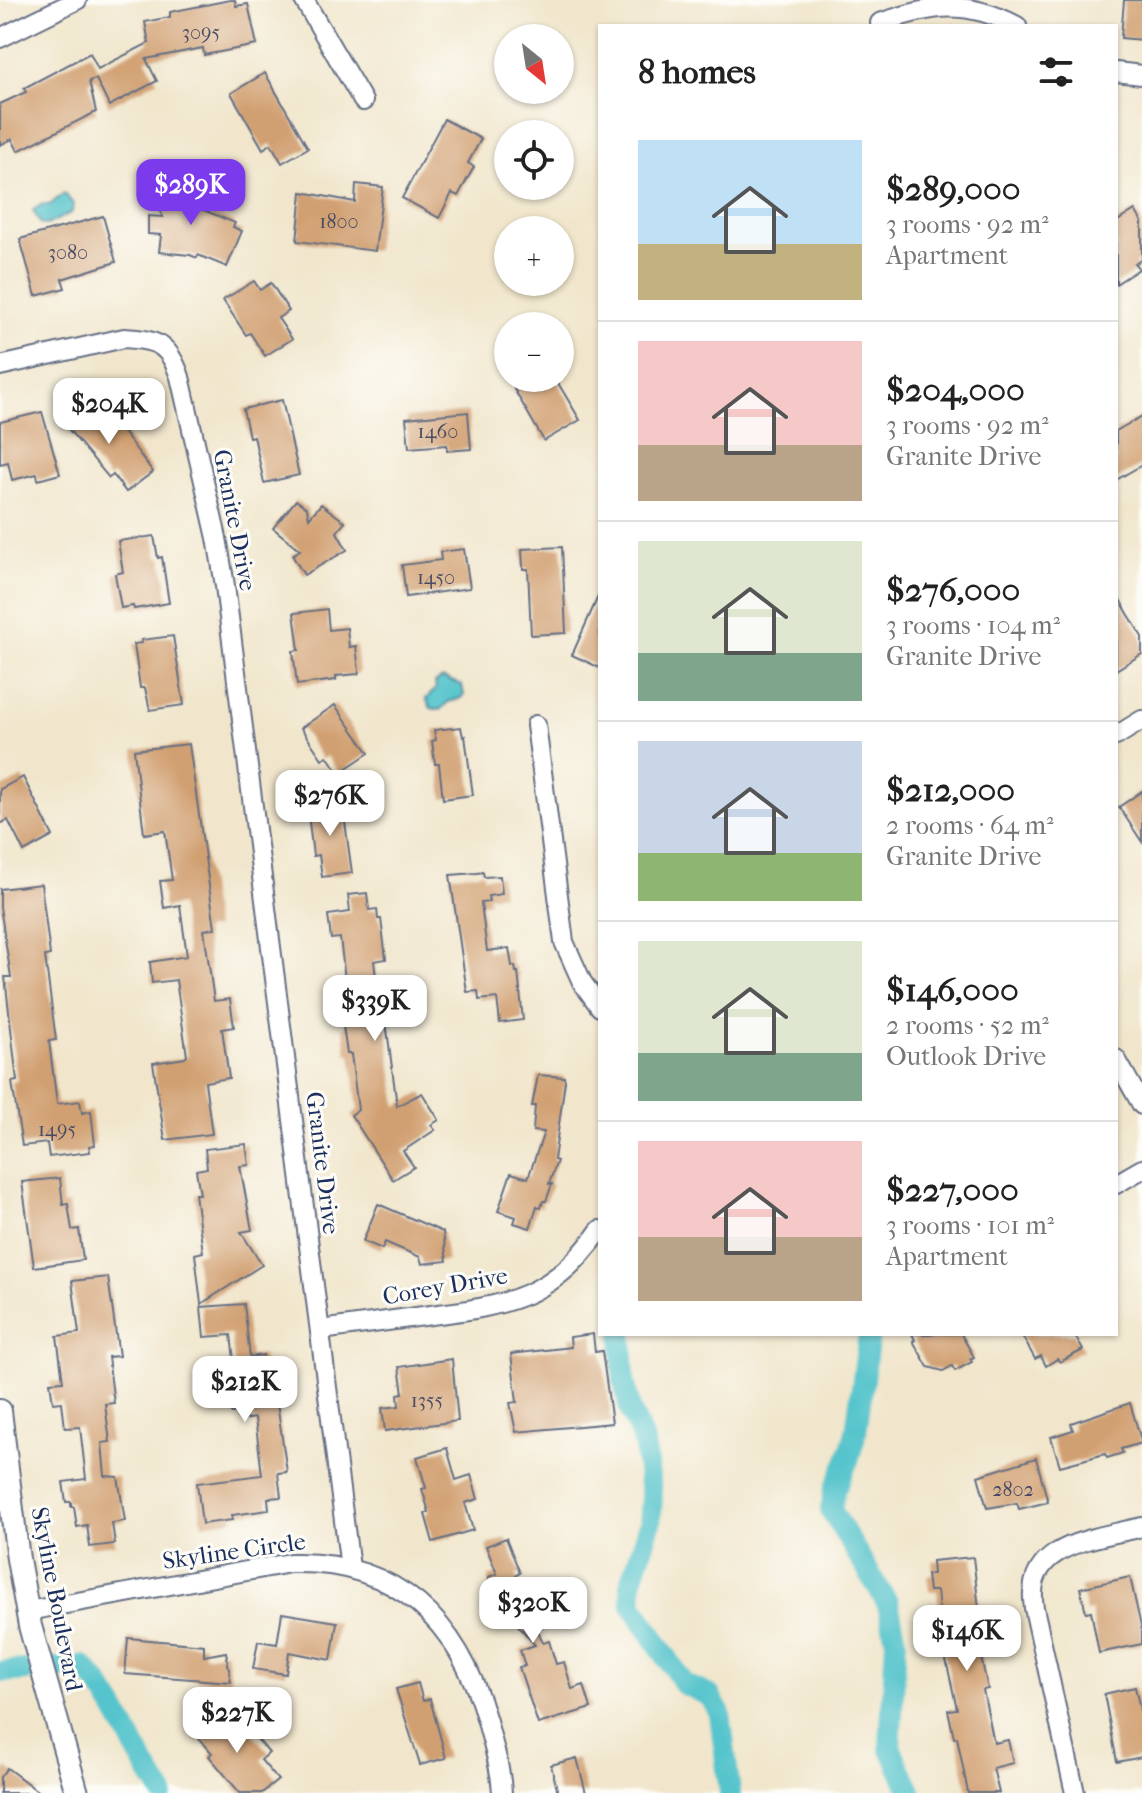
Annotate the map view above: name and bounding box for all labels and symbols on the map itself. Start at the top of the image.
house number: 3095 [182,21,220,44]
north arrow [494,24,574,104]
pin: $289K [135,159,247,227]
house number: 1800 [319,210,359,233]
house number: 3080 [48,241,88,264]
pin: $204K [53,378,165,446]
house number: 1460 [418,420,458,443]
street label: Granite Drive [208,447,262,593]
house number: 1450 [417,566,455,589]
pin: $276K [274,770,386,838]
pin: $339K [319,975,431,1043]
street label: Granite Drive [300,1090,346,1236]
house number: 1495 [38,1118,76,1141]
street label: Corey Drive [380,1261,510,1311]
pin: $212K [189,1356,301,1424]
house number: 1355 [411,1389,443,1412]
house number: 2802 [992,1478,1034,1501]
street label: Skyline Boulevard [25,1505,89,1694]
street label: Skyline Circle [161,1527,307,1575]
pin: $320K [477,1577,589,1645]
pin: $146K [911,1605,1023,1673]
pin: $227K [181,1687,293,1755]

